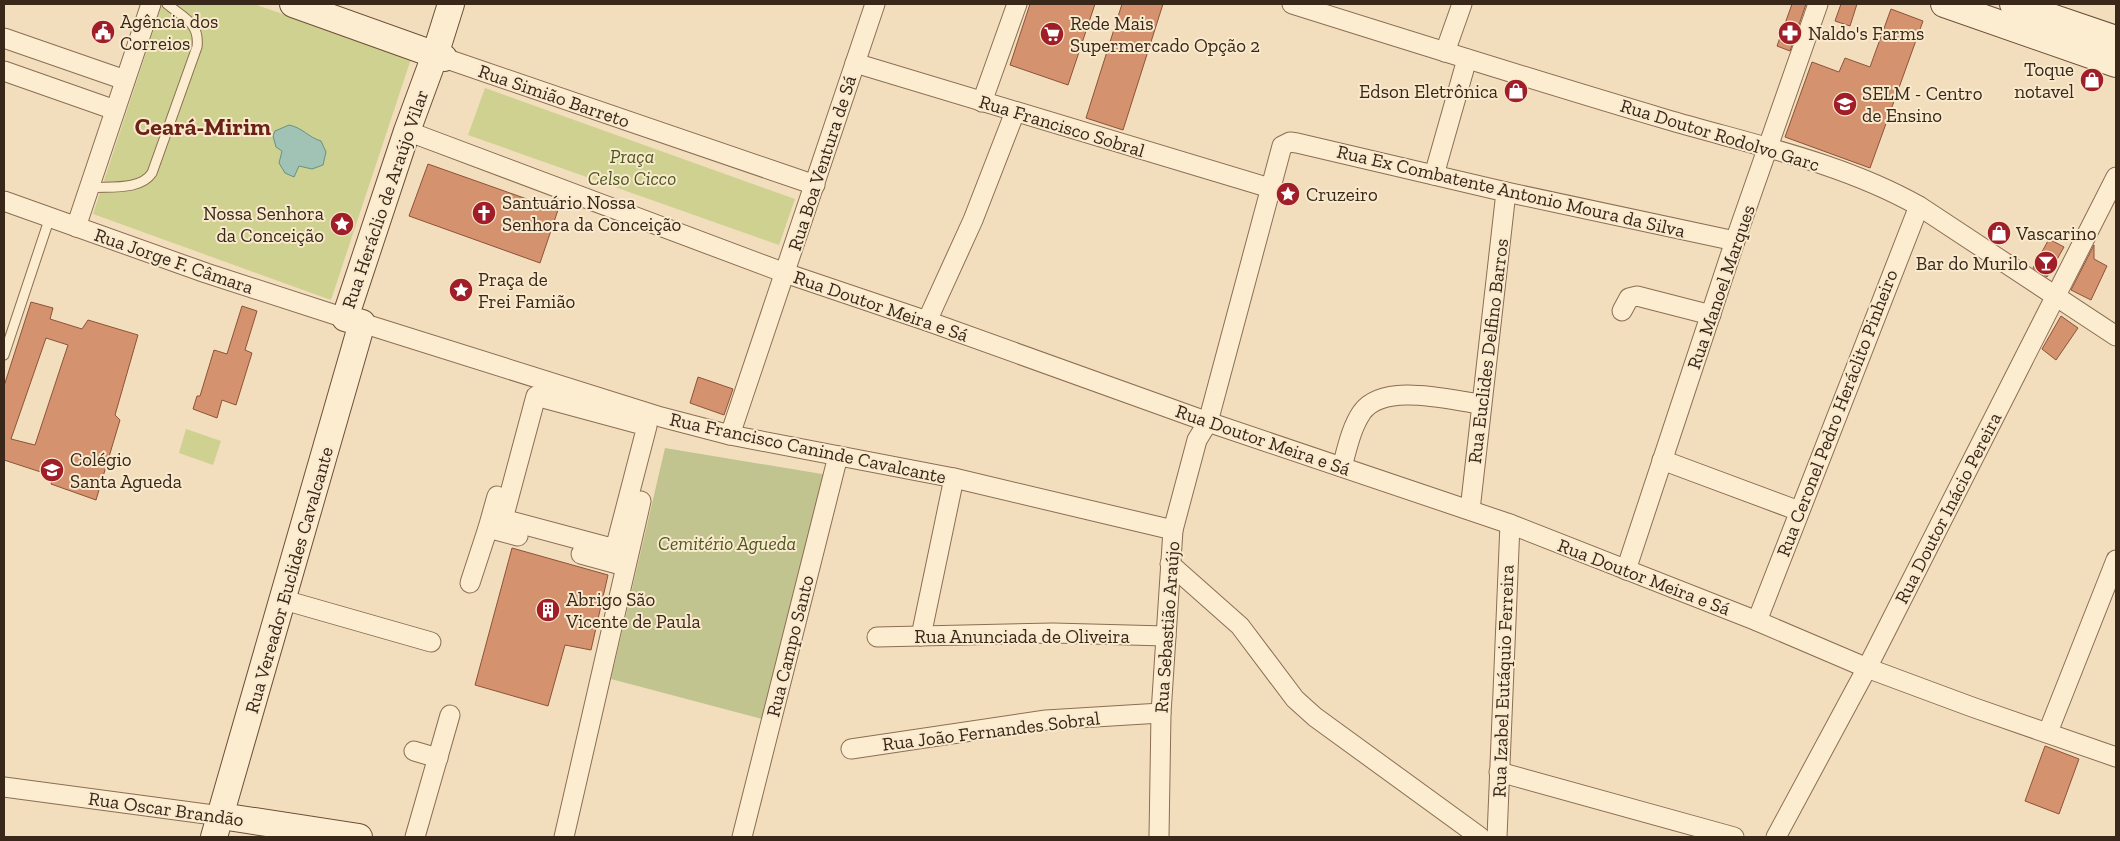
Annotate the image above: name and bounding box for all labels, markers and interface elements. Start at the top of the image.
place label: Agência dos Correios [120,10,218,55]
place label: Rede Mais Supermercado Opção 2 [1070,12,1260,57]
public building icon: Agência dos Correios [90,19,116,45]
pharmacy icon: Naldo's Farms [1777,20,1803,46]
supermarket icon: Rede Mais Supermercado Opção 2 [1039,21,1065,47]
place label: Naldo's Farms [1808,22,1924,45]
place label: Toque notavel [2014,58,2074,103]
street label: Rua Simião Barreto [475,59,633,133]
shop icon: Toque notavel [2079,67,2105,93]
street label: Rua Boa Ventura de Sá [783,72,861,254]
shop icon: Edson Eletrônica [1503,78,1529,104]
place label: Edson Eletrônica [1359,80,1498,103]
place label: SELM - Centro de Ensino [1862,82,1983,127]
street label: Rua Heráclio de Araújo Vilar [337,87,433,311]
street label: Rua Francisco Sobral [976,90,1148,162]
school or university icon: SELM - Centro de Ensino [1832,91,1858,117]
street label: Rua Doutor Rodolvo Garc [1618,94,1823,176]
district label: Ceará-Mirim [135,112,271,141]
street label: Rua Ex Combatente Antonio Moura da Silva [1335,140,1687,242]
park label: Praça Celso Cicco [588,145,676,190]
place icon: Cruzeiro [1275,181,1301,207]
place label: Cruzeiro [1306,183,1378,206]
place label: Santuário Nossa Senhora da Conceição [502,191,682,236]
church icon: Santuário Nossa Senhora da Conceição [471,200,497,226]
place label: Nossa Senhora da Conceição [203,202,324,247]
street label: Rua Manoel Marques [1682,202,1760,372]
place icon: Nossa Senhora da Conceição [329,211,355,237]
shop icon: Vascarino [1986,220,2012,246]
place label: Vascarino [2015,222,2097,245]
street label: Rua Jorge F. Câmara [91,223,257,299]
street label: Rua Euclides Delfino Barros [1463,237,1513,465]
bar icon: Bar do Murilo [2033,250,2059,276]
place label: Bar do Murilo [1916,252,2028,275]
street label: Rua Doutor Meira e Sá [791,265,971,347]
street label: Rua Ceronel Pedro Heráclito Pinheiro [1771,266,1903,560]
place label: Praça de Frei Famião [478,268,576,313]
place icon: Praça de Frei Famião [448,277,474,303]
street label: Rua Doutor Meira e Sá [1173,399,1353,481]
street label: Rua Francisco Caninde Cavalcante [668,407,948,489]
street label: Rua Doutor Inácio Pereira [1890,409,2006,607]
street label: Rua Vereador Euclides Cavalcante [240,444,338,716]
place label: Colégio Santa Agueda [70,448,182,493]
school or university icon: Colégio Santa Agueda [39,457,65,483]
park label: Cemitério Agueda [658,532,796,555]
street label: Rua Doutor Meira e Sá [1554,533,1734,621]
street label: Rua Sebastião Araújo [1150,540,1184,714]
street label: Rua Izabel Eutáquio Ferreira [1487,564,1519,798]
street label: Rua Campo Santo [761,573,819,719]
place label: Abrigo São Vicente de Paula [565,588,701,633]
building icon: Abrigo São Vicente de Paula [535,597,561,623]
street label: Rua Anunciada de Oliveira [914,625,1130,648]
street label: Rua João Fernandes Sobral [881,706,1101,756]
street label: Rua Oscar Brandão [87,787,246,831]

